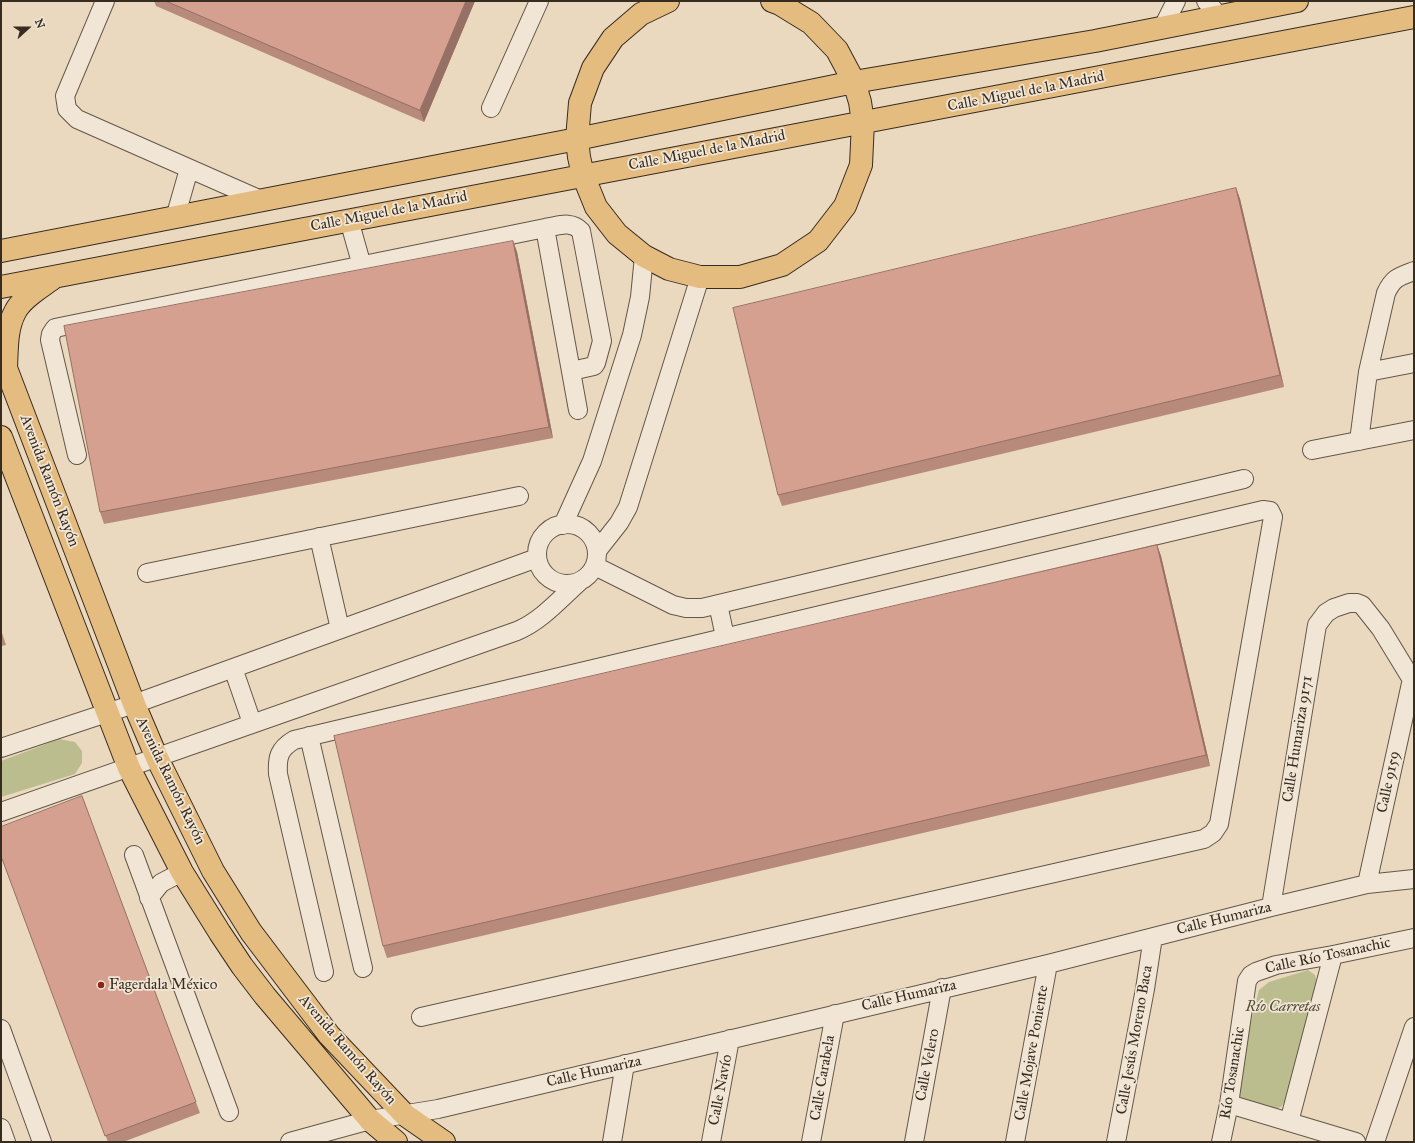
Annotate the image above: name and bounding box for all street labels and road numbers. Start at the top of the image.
street label: Calle Miguel de la Madrid [946,68,1106,116]
street label: Calle Miguel de la Madrid [627,127,787,175]
street label: Calle Miguel de la Madrid [309,188,469,236]
street label: Avenida Ramón Rayón [16,412,82,550]
street label: Calle Humariza 9171 [1279,674,1317,804]
street label: Avenida Ramón Rayón [131,714,209,848]
street label: Calle 9159 [1374,749,1404,815]
street label: Calle Humariza [1175,899,1273,939]
street label: Calle Río Tosanachic [1264,934,1392,978]
street label: Calle Jesús Moreno Baca [1113,964,1157,1116]
street label: Calle Humariza [860,976,958,1016]
street label: Calle Mojave Poniente [1011,984,1053,1122]
street label: Avenida Ramón Rayón [294,991,400,1109]
street label: Río Tosanachic [1217,1025,1249,1121]
street label: Calle Velero [912,1027,944,1103]
street label: Calle Carabela [807,1034,839,1122]
street label: Calle Humariza [545,1052,643,1092]
street label: Calle Navío [705,1053,737,1127]

